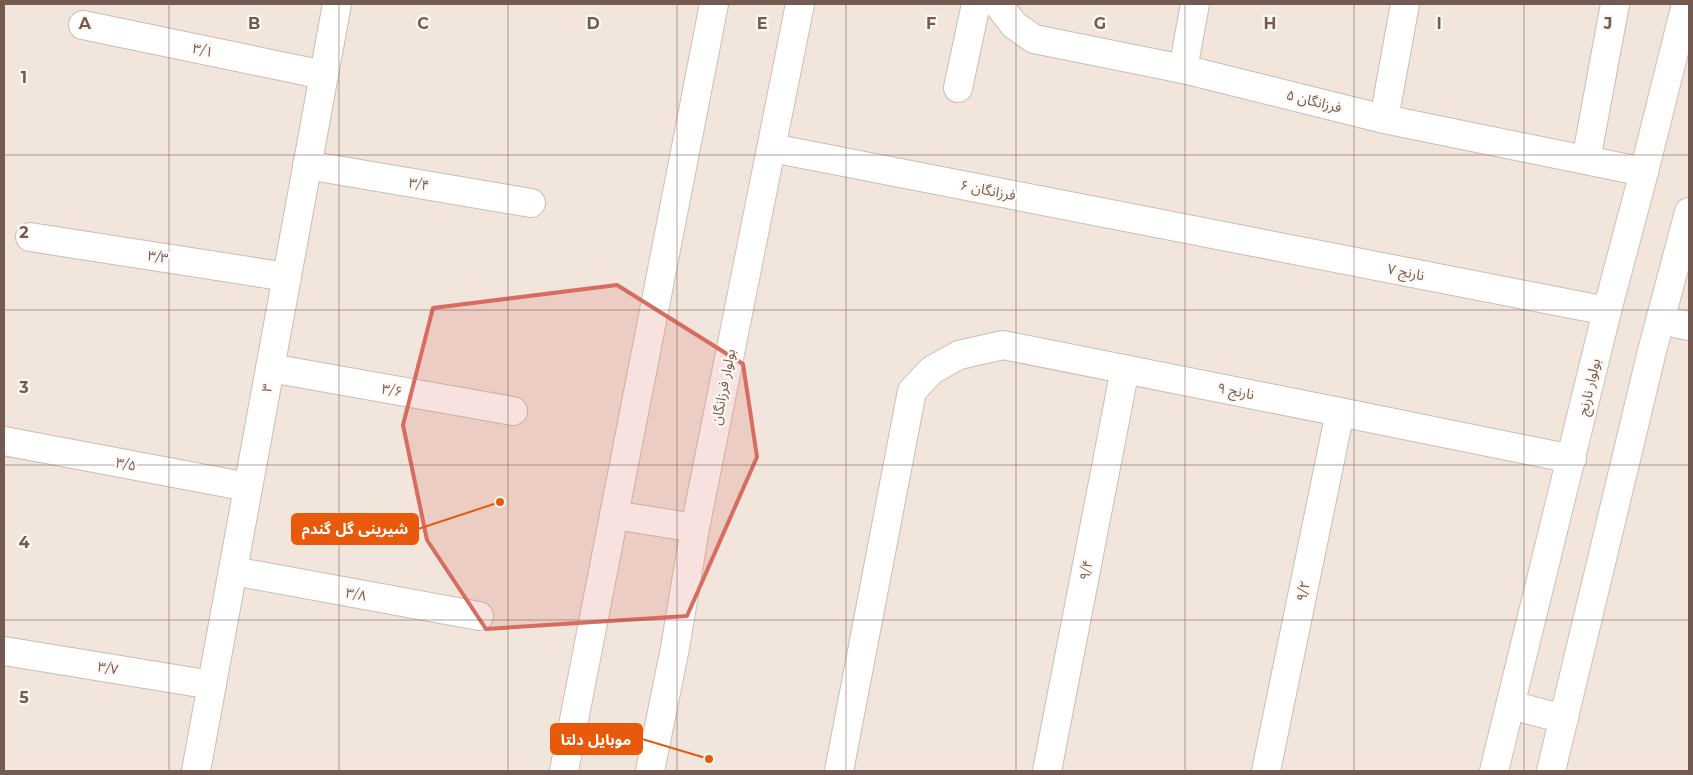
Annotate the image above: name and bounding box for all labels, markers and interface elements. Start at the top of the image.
text: A [78,14,92,33]
text: B [248,14,260,33]
text: C [417,14,429,33]
text: D [586,14,600,33]
text: E [757,14,767,33]
text: F [926,14,936,33]
text: G [1094,14,1106,33]
text: H [1264,14,1276,33]
text: I [1436,14,1442,33]
text: J [1603,14,1612,33]
street label: ۳/۱ [191,39,215,61]
text: 1 [21,68,27,87]
street label: فرزانگان ۵ [1285,85,1343,117]
street label: ۳/۴ [407,173,431,195]
street label: فرزانگان ۶ [959,176,1017,204]
text: 2 [19,223,29,242]
street label: ۳/۳ [146,246,170,268]
street label: نارنج ۷ [1386,260,1426,286]
street label: بولوار فرزانگان [707,347,739,427]
street label: بولوار نارنج [1574,356,1606,418]
text: 3 [18,378,29,397]
street label: ۳/۶ [380,379,404,401]
street label: نارنج ۹ [1216,379,1256,405]
street label: ۳ [257,382,277,394]
street label: ۳/۵ [114,453,138,475]
callout: شیرینی گل گندم [292,514,418,544]
text: شیرینی گل گندم [302,519,408,540]
text: 4 [18,533,30,552]
street label: ۹/۴ [1075,558,1097,582]
street label: ۹/۲ [1292,579,1314,603]
street label: ۳/۸ [344,583,368,605]
street label: ۳/۷ [96,657,120,679]
text: 5 [19,688,29,707]
callout: موبایل دلتا [551,724,642,754]
text: موبایل دلتا [561,730,631,749]

